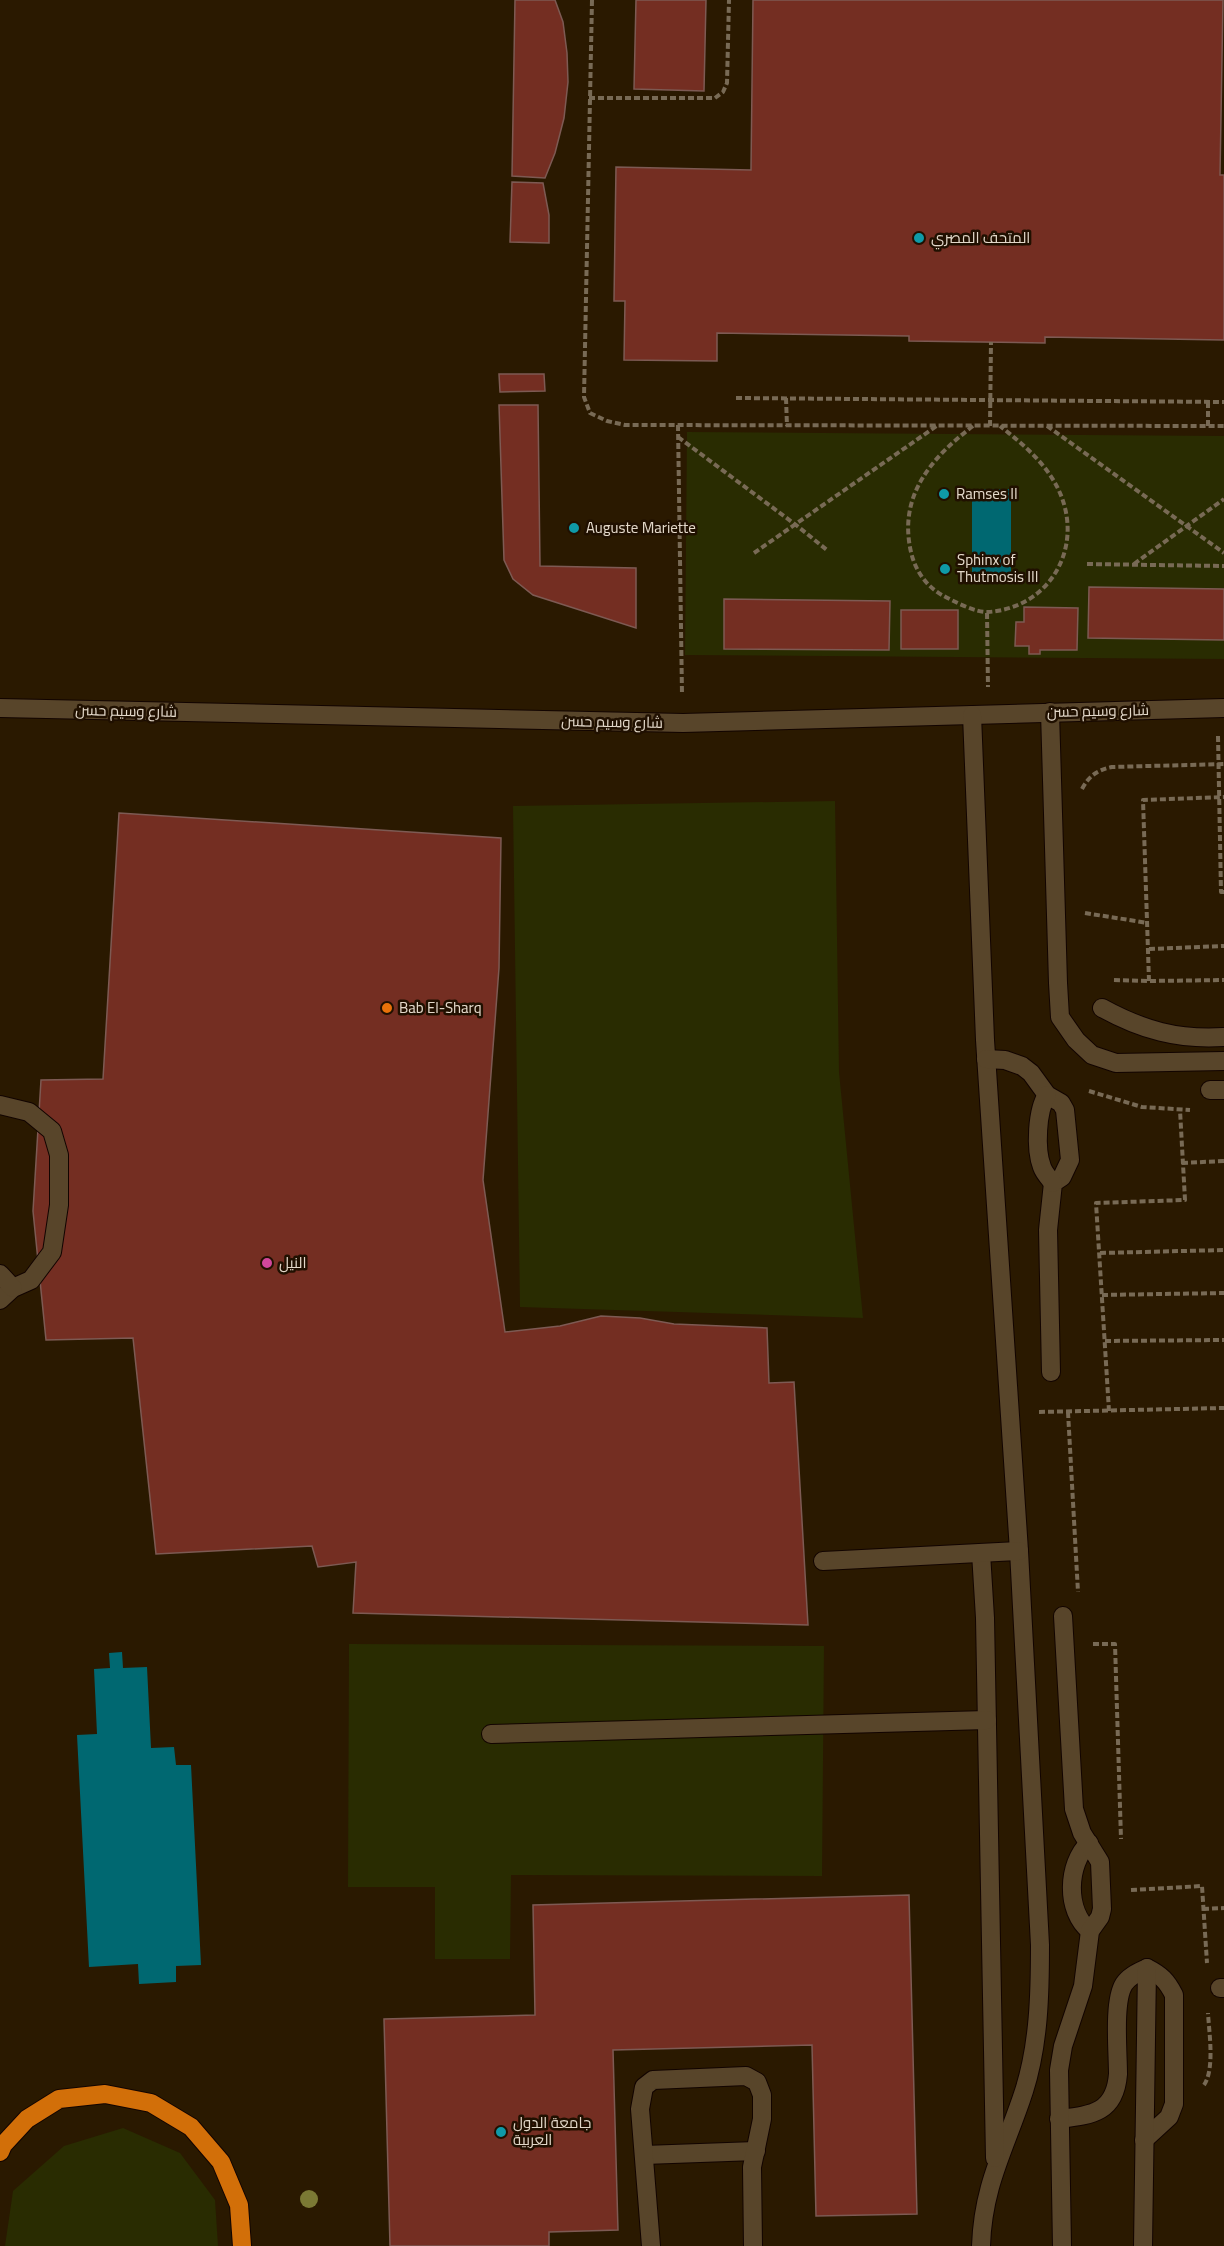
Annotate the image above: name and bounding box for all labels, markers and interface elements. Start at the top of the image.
place label: المتحف المصري [931,223,1030,252]
marker: المتحف المصري [912,231,926,245]
place label: Ramses II [956,479,1018,508]
marker: Ramses II [937,487,951,501]
place label: Auguste Mariette [586,513,696,542]
marker: Auguste Mariette [567,521,581,535]
place label: Sphinx of Thutmosis III [957,545,1038,591]
marker: Sphinx of Thutmosis III [938,562,952,576]
street label: شارع وسيم حسن [75,695,177,726]
street label: شارع وسيم حسن [1047,695,1149,726]
street label: شارع وسيم حسن [561,706,663,737]
place label: Bab El-Sharq [399,993,482,1022]
marker: Bab El-Sharq [380,1001,394,1015]
place label: النيل [279,1248,306,1277]
marker: النيل [260,1256,274,1270]
place label: جامعة الدول العربية [513,2108,591,2154]
marker: جامعة الدول العربية [494,2125,508,2139]

